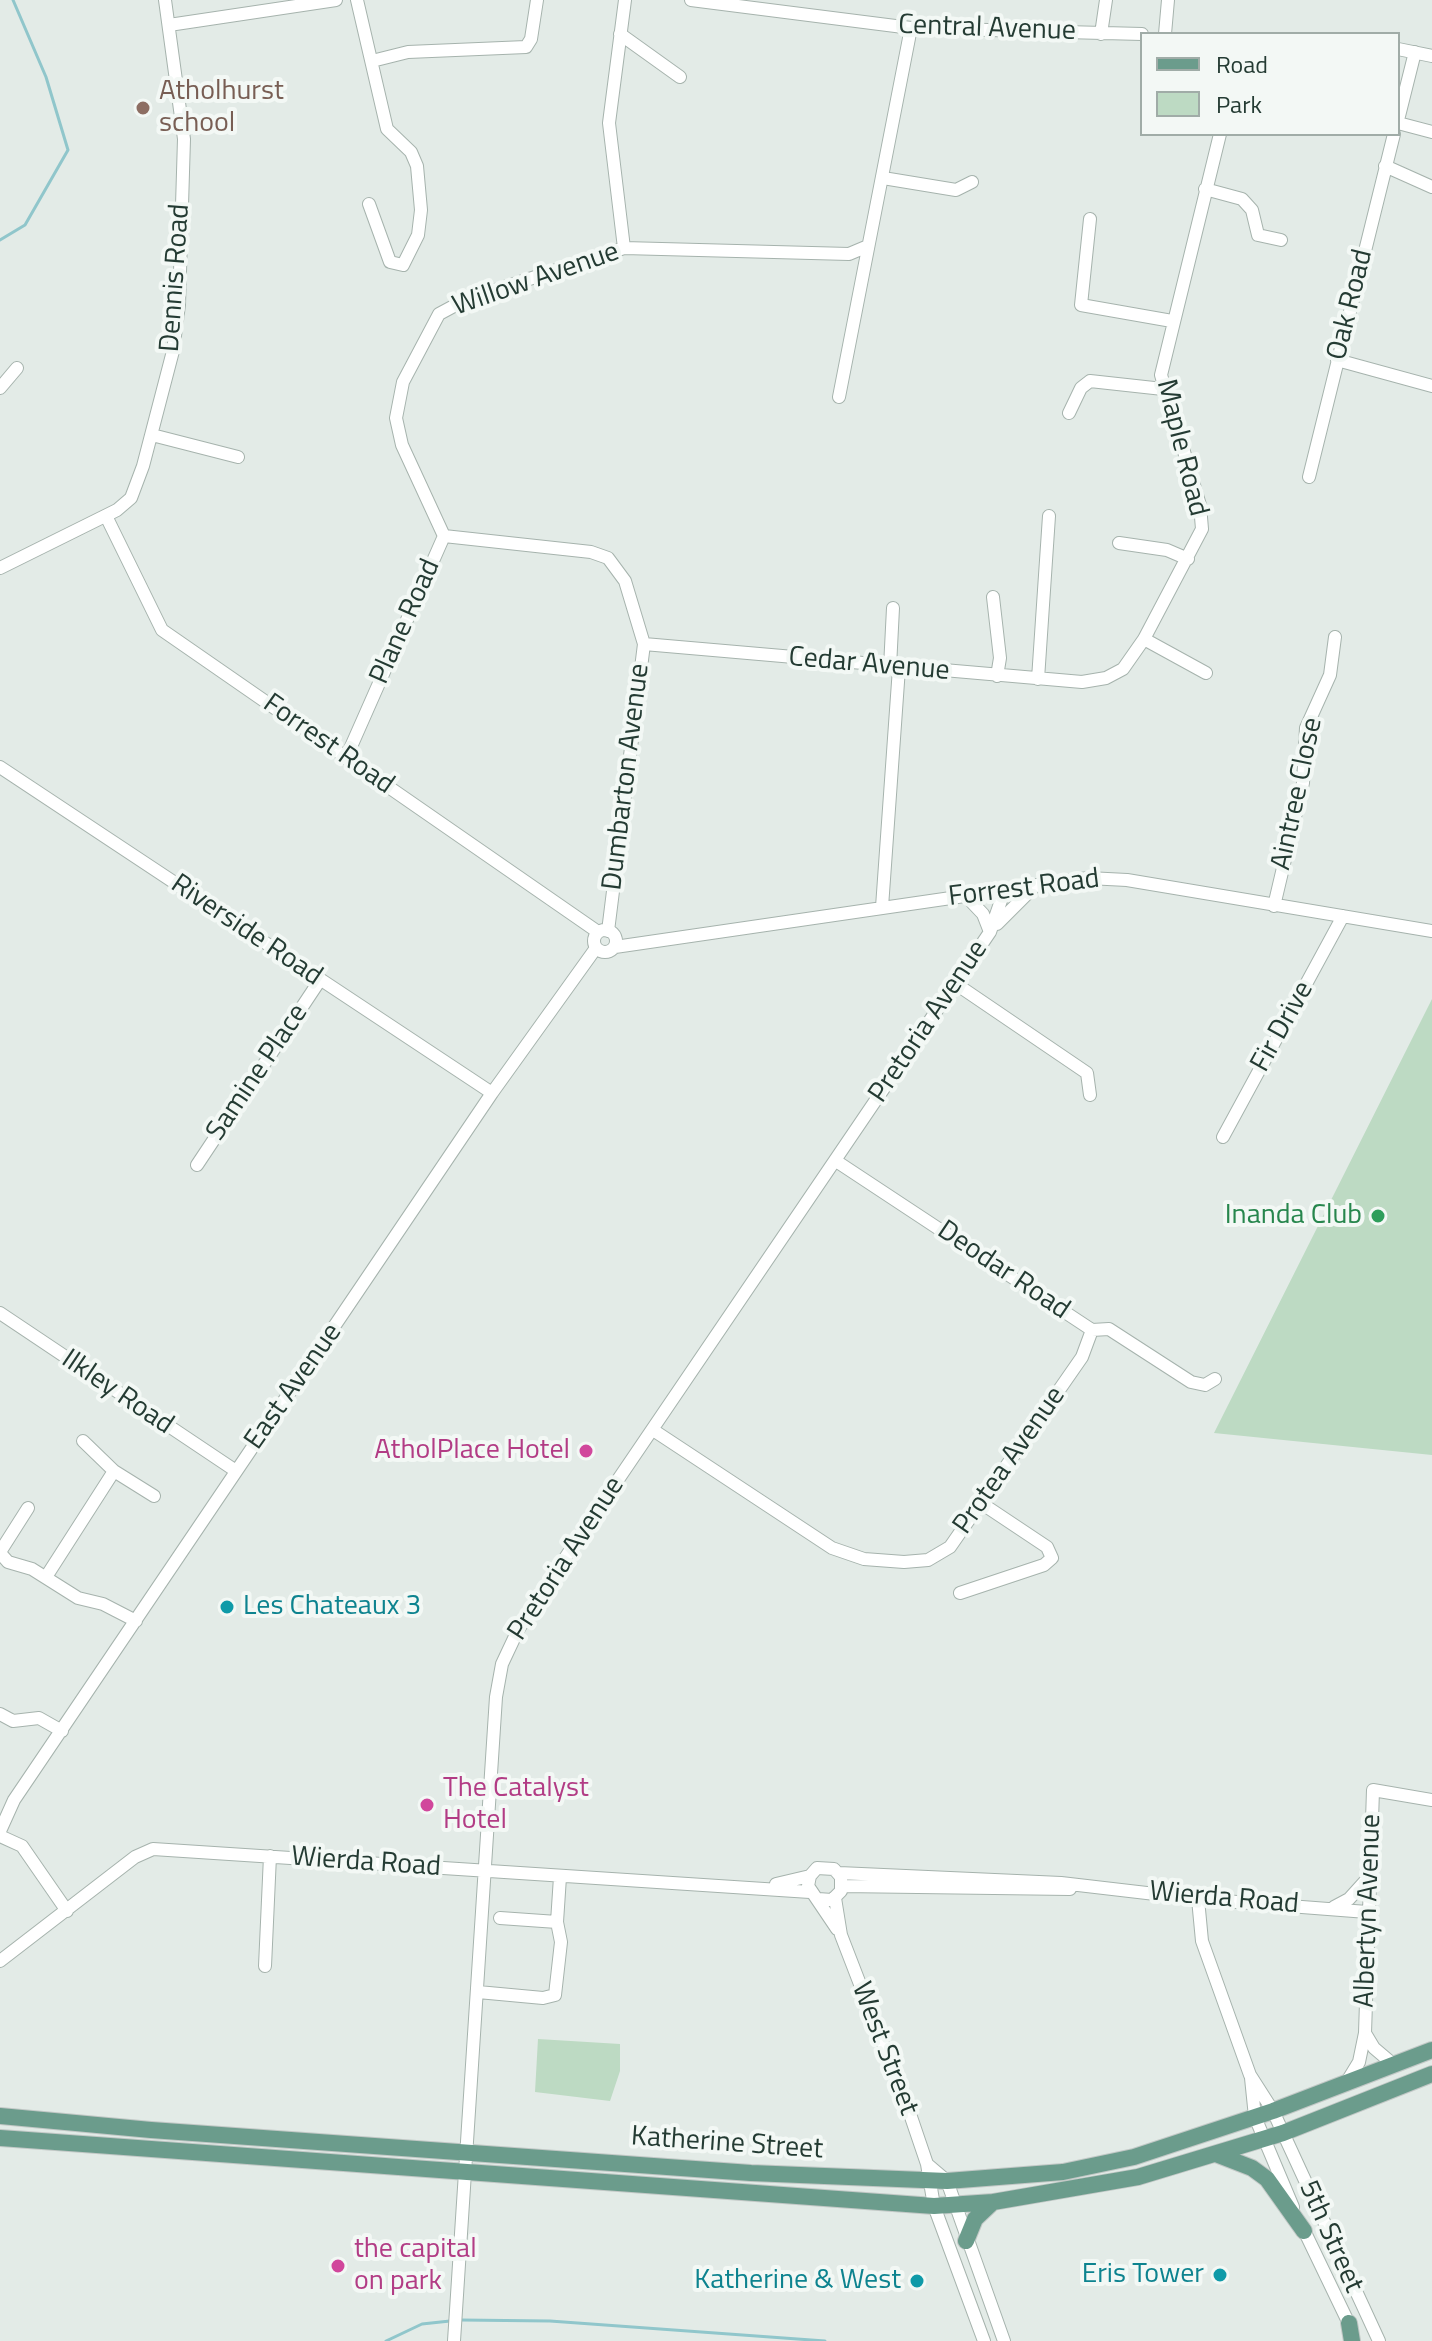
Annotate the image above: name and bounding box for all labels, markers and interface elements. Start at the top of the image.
street label: Central Avenue [898,9,1076,49]
legend [1140,32,1400,136]
text: Road [1216,46,1268,82]
place label: Atholhurst school [159,75,284,141]
text: Park [1216,86,1262,122]
marker: Atholhurst school [134,99,152,117]
street label: Dennis Road [154,203,198,353]
street label: Willow Avenue [448,236,624,324]
street label: Oak Road [1321,246,1381,364]
street label: Maple Road [1148,376,1214,520]
street label: Plane Road [364,554,448,690]
street label: Cedar Avenue [787,641,951,689]
street label: Dumbarton Avenue [596,662,658,892]
street label: Forrest Road [256,688,400,802]
street label: Aintree Close [1265,715,1331,873]
street label: Forrest Road [947,863,1101,915]
street label: Riverside Road [164,868,328,994]
street label: Pretoria Avenue [862,935,996,1109]
street label: Fir Drive [1245,976,1321,1078]
street label: Samine Place [200,998,316,1148]
place label: Inanda Club [1225,1199,1362,1233]
marker: Inanda Club [1369,1207,1387,1225]
street label: Deodar Road [930,1214,1076,1328]
street label: East Avenue [238,1318,350,1456]
street label: Ilkley Road [55,1343,179,1443]
street label: Protea Avenue [947,1381,1073,1541]
place label: AtholPlace Hotel [374,1434,570,1468]
marker: AtholPlace Hotel [577,1442,595,1460]
street label: Pretoria Avenue [502,1471,632,1647]
place label: Les Chateaux 3 [243,1590,421,1624]
marker: Les Chateaux 3 [218,1598,236,1616]
place label: The Catalyst Hotel [443,1772,589,1838]
marker: The Catalyst Hotel [418,1796,436,1814]
street label: Albertyn Avenue [1349,1814,1389,2008]
street label: Wierda Road [290,1841,442,1885]
street label: Wierda Road [1148,1876,1300,1922]
street label: West Street [843,1978,925,2120]
street label: Katherine Street [630,2121,824,2167]
street label: 5th Street [1290,2176,1370,2298]
place label: the capital on park [354,2233,477,2299]
marker: the capital on park [329,2257,347,2275]
place label: Eris Tower [1082,2258,1204,2292]
place label: Katherine & West [694,2264,901,2298]
marker: Eris Tower [1211,2266,1229,2284]
marker: Katherine & West [908,2272,926,2290]

